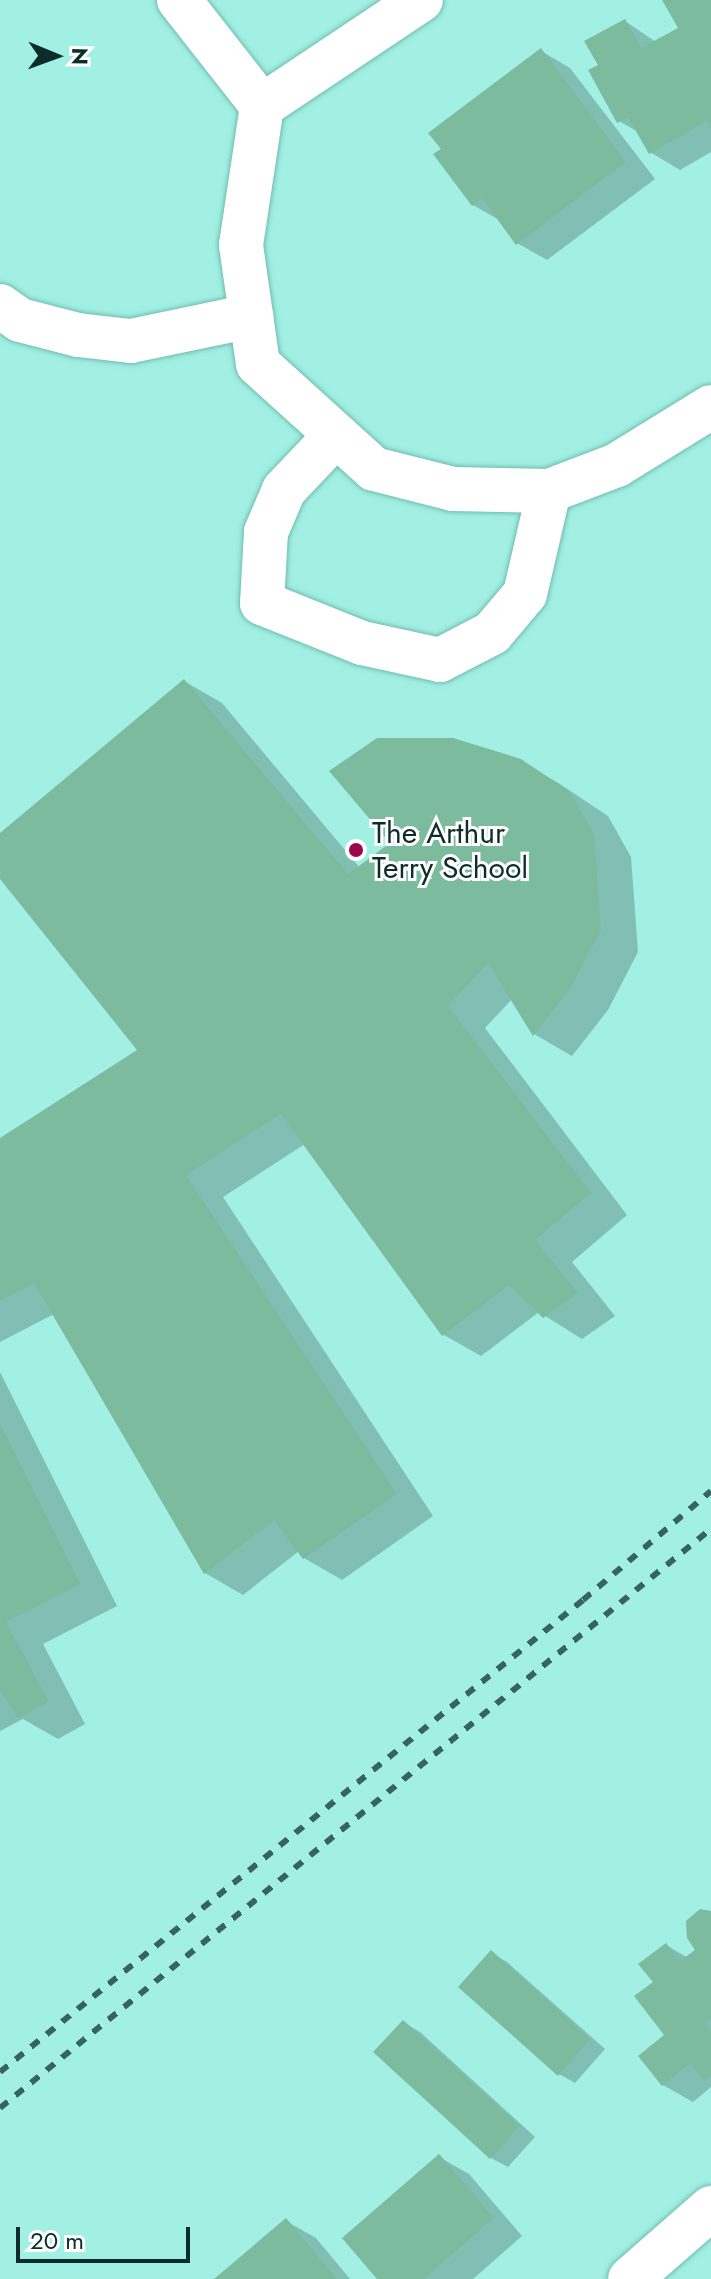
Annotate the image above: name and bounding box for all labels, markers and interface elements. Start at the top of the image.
north arrow [16,16,96,96]
text: N [64,47,96,65]
place label: The Arthur Terry School [372,815,528,886]
marker: The Arthur Terry School [347,841,365,859]
scale bar [20,2211,194,2261]
text: 20 m [30,2223,84,2258]

